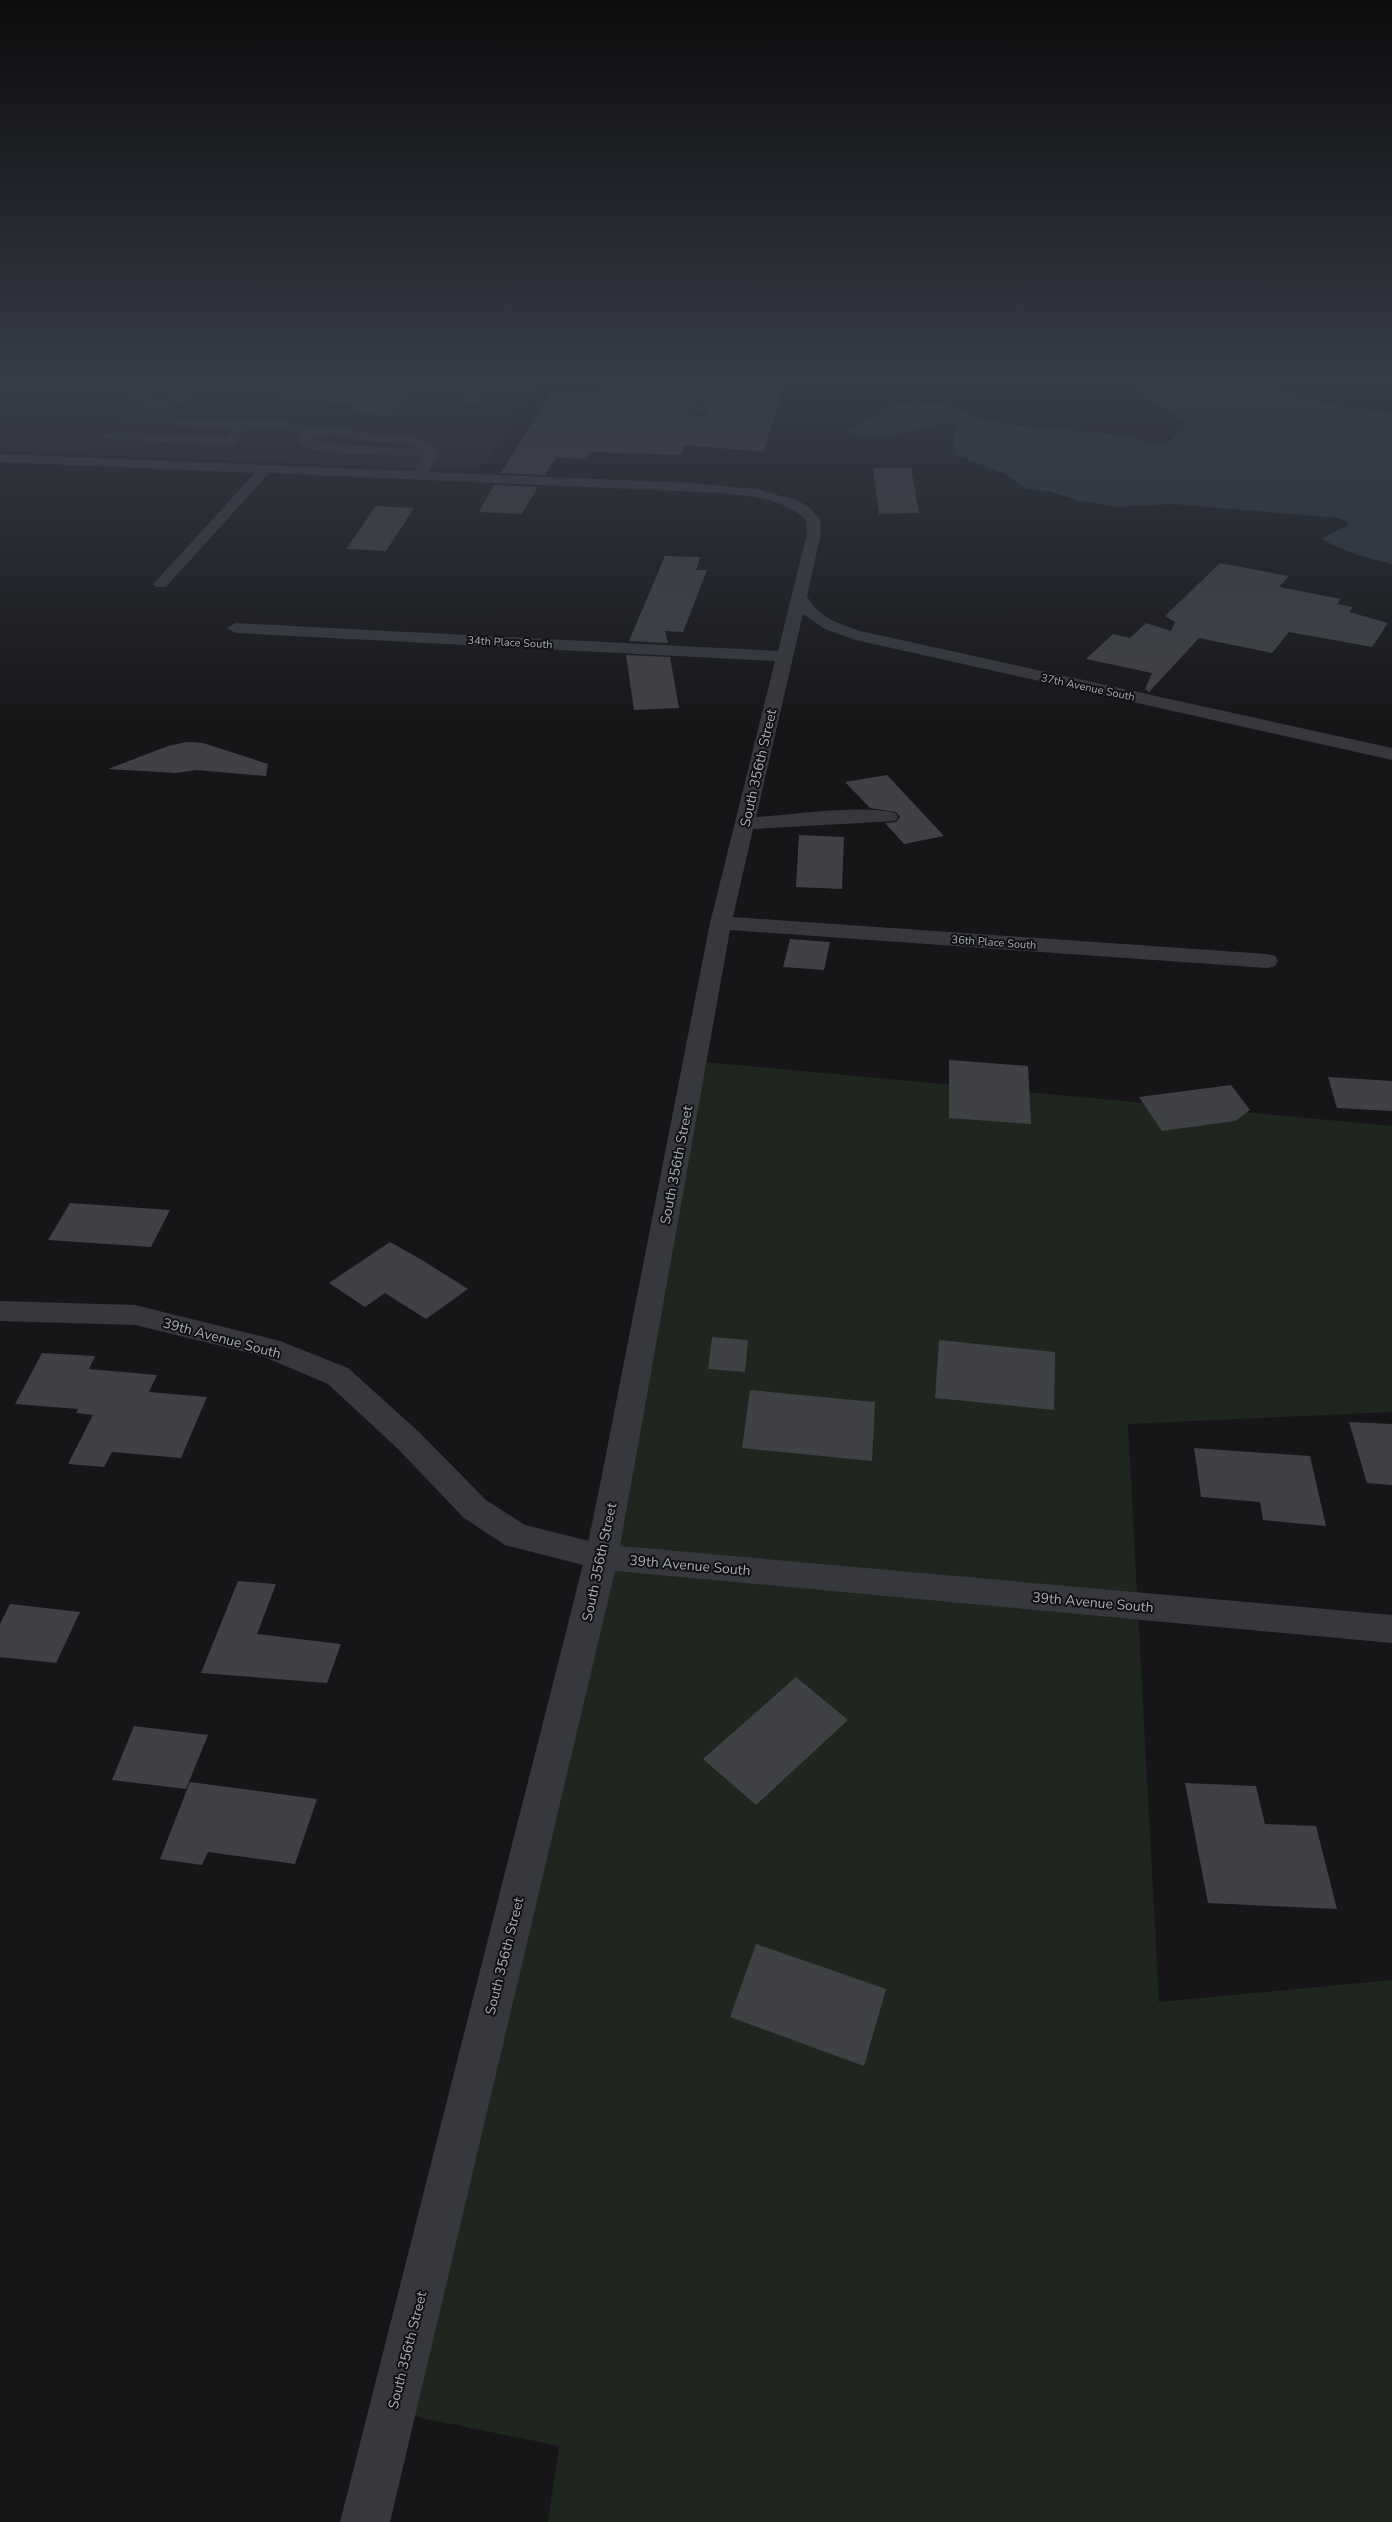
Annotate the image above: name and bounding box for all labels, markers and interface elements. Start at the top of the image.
street label: 34th Place South [467,633,553,652]
street label: 37th Avenue South [1040,670,1136,705]
street label: South 356th Street [736,707,781,829]
street label: 36th Place South [951,932,1037,953]
street label: South 356th Street [656,1104,697,1226]
street label: 39th Avenue South [161,1314,283,1363]
street label: South 356th Street [578,1501,621,1623]
street label: 39th Avenue South [629,1551,751,1580]
street label: 39th Avenue South [1032,1588,1154,1617]
street label: South 356th Street [481,1895,528,2017]
street label: South 356th Street [384,2289,431,2411]

